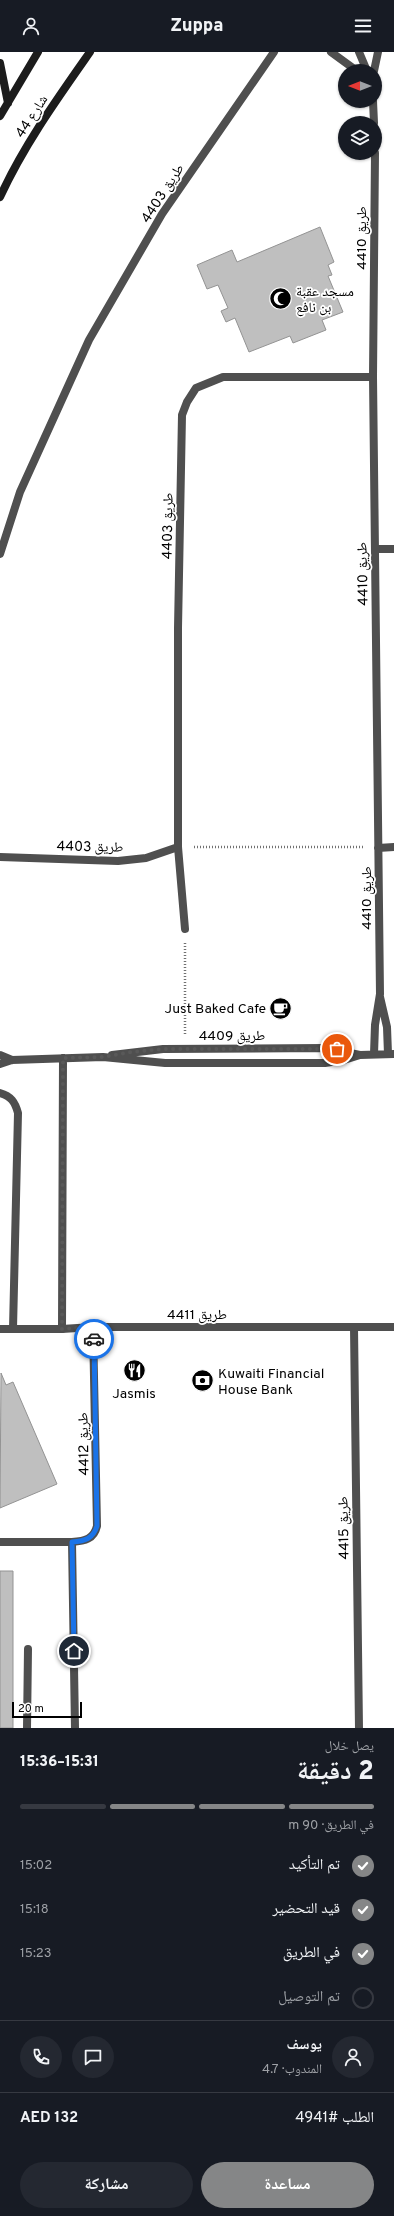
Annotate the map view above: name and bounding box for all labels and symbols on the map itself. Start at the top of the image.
north arrow [338,64,382,108]
street label: شارع 44 [12,92,52,141]
street label: طريق 4403 [138,161,189,226]
street label: طريق 4410 [354,206,371,270]
place label: مسجد عقبة بن نافع [296,284,354,317]
mosque icon: مسجد عقبة بن نافع [268,286,294,312]
street label: طريق 4403 [159,492,178,560]
street label: طريق 4410 [354,542,373,606]
street label: طريق 4403 [56,838,124,857]
street label: طريق 4410 [359,866,376,930]
cafe icon: Just Baked Cafe [268,995,294,1021]
place label: Just Baked Cafe [165,1001,266,1018]
street label: طريق 4409 [199,1028,265,1045]
pin [320,1032,354,1066]
street label: طريق 4411 [167,1307,227,1324]
courier [74,1319,114,1359]
restaurant icon: Jasmis [121,1358,147,1384]
place label: Kuwaiti Financial House Bank [218,1366,324,1399]
bank icon: Kuwaiti Financial House Bank [190,1368,216,1394]
place label: Jasmis [112,1386,156,1403]
street label: طريق 4412 [75,1412,94,1476]
street label: طريق 4415 [335,1496,354,1560]
pin [57,1634,91,1668]
scale bar [12,1700,82,1719]

